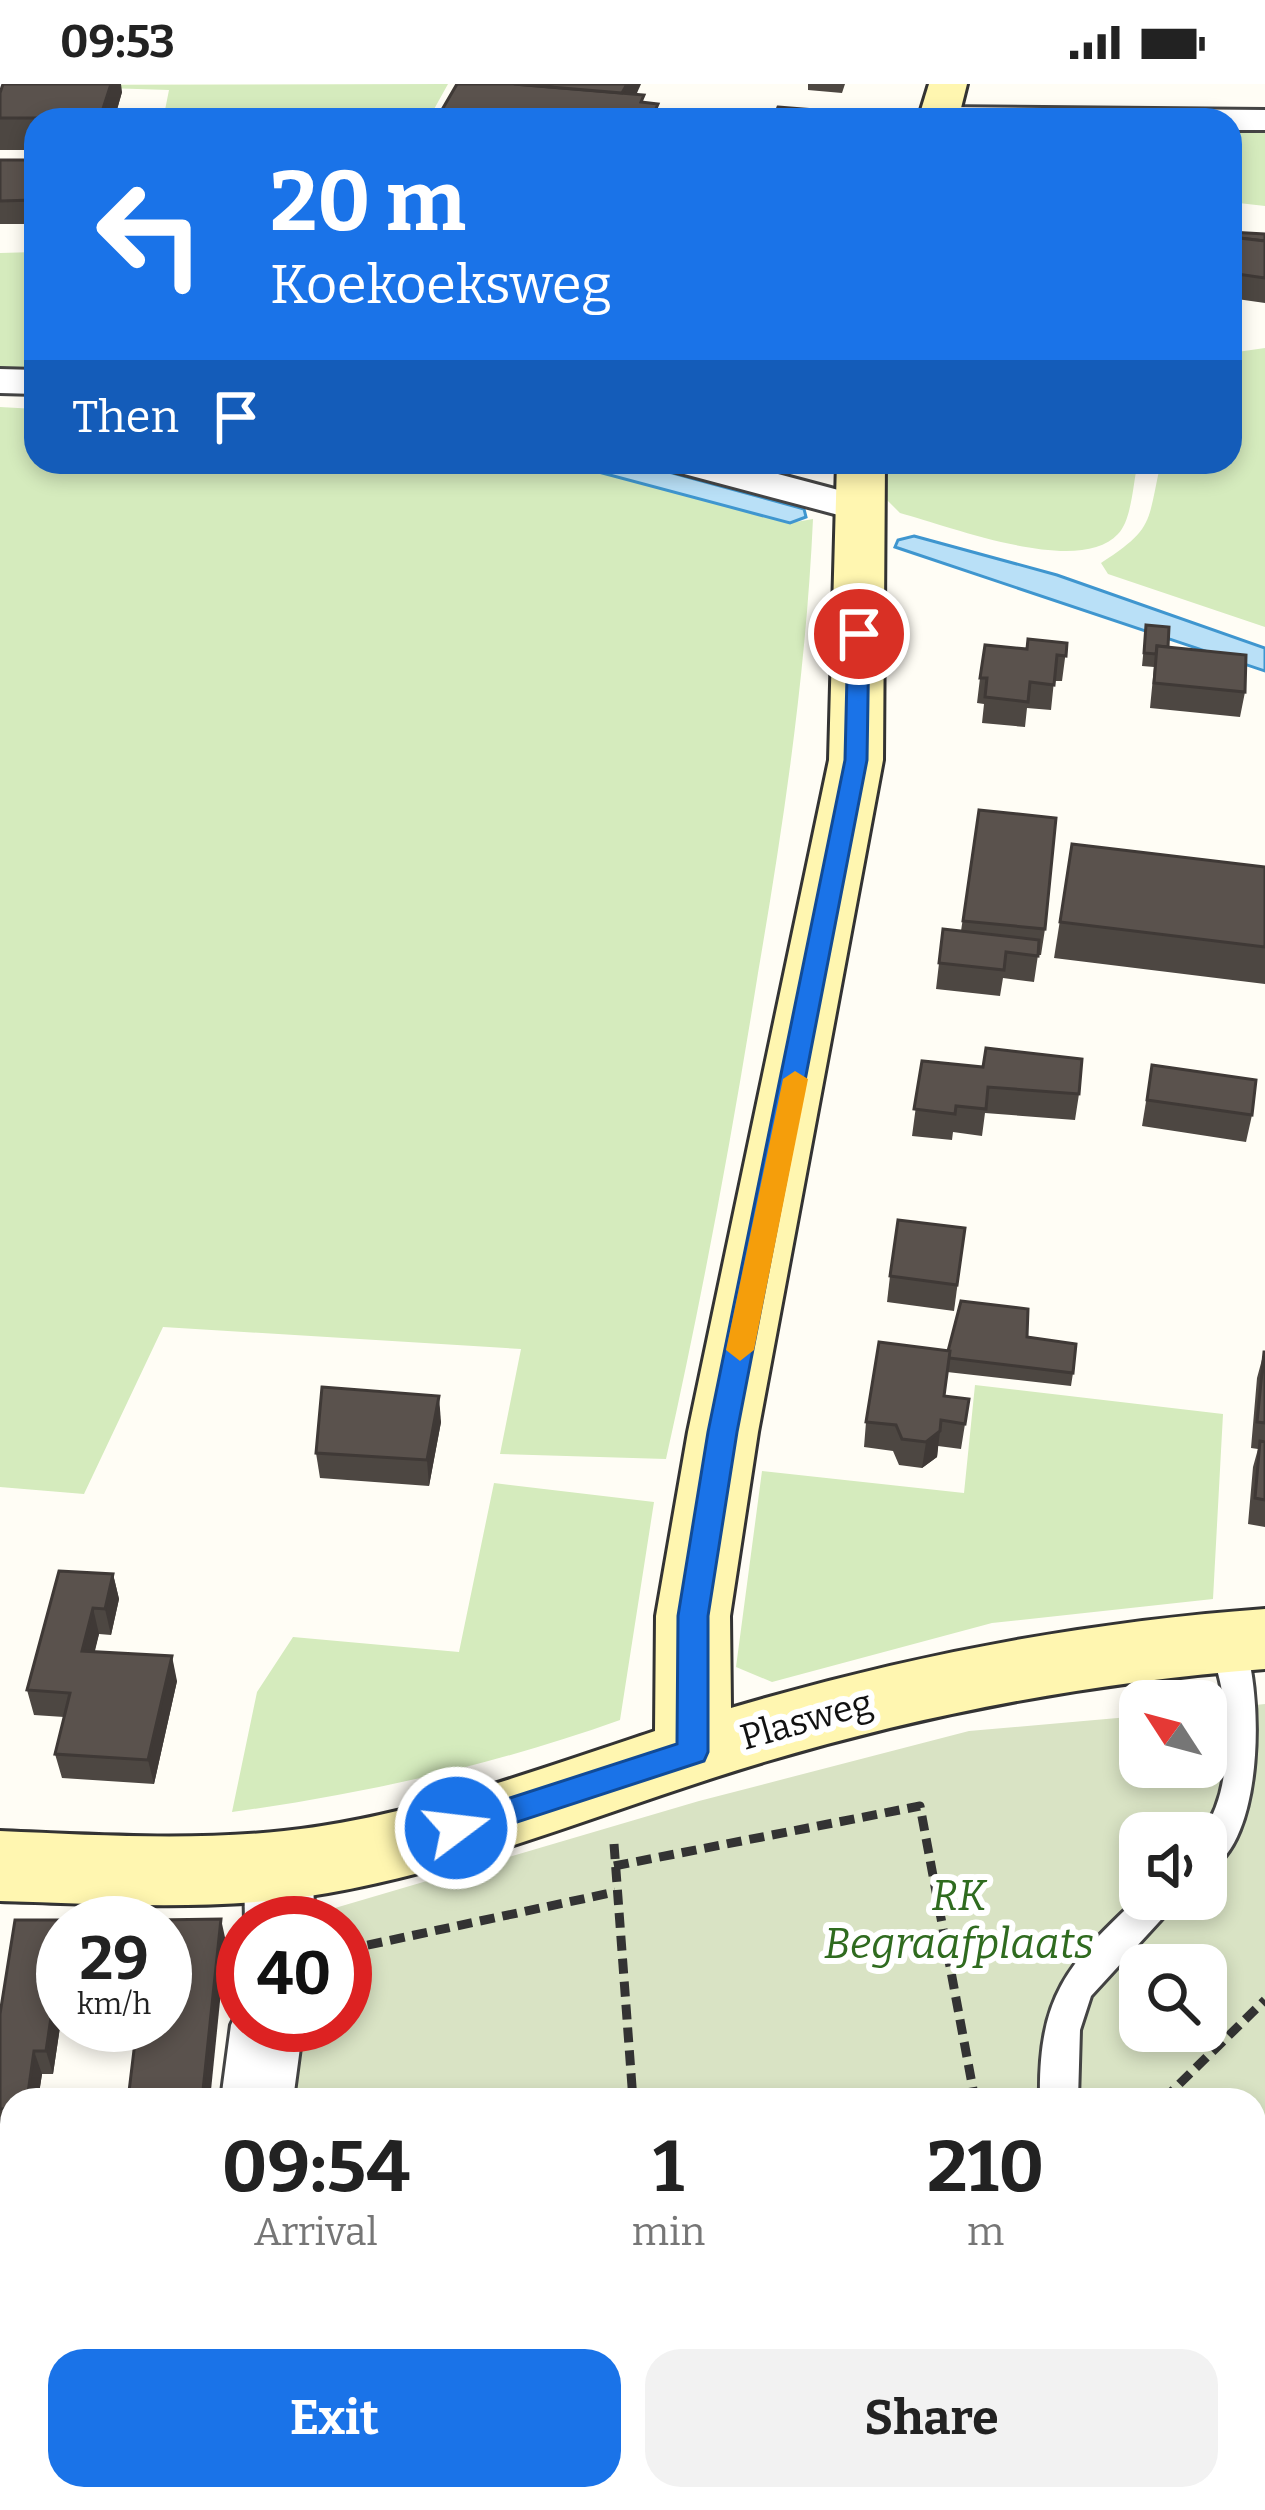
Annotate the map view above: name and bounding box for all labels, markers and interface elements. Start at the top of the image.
text: 09:53 [60,15,175,69]
text: 20 m [270,151,466,252]
icon: left [72,156,228,312]
text: Koekoeksweg [270,253,612,317]
icon: arrive [203,384,269,450]
text: Then [72,390,179,444]
pin [808,583,910,685]
icon: arrive [826,601,892,667]
street label: Plasweg [735,1680,877,1760]
north arrow [1119,1680,1227,1788]
map controls [1119,1680,1227,2052]
position arrow [393,1765,519,1891]
button: sound [1119,1812,1227,1920]
park label: RK Begraafplaats [824,1871,1094,1969]
speed limit sign: 40 [216,1896,372,2052]
text: 29 [79,1923,149,1995]
button: search [1119,1944,1227,2052]
text: km/h [77,1986,151,2022]
text: 09:54 [222,2124,410,2210]
text: 1 [653,2124,684,2210]
text: 210 [927,2124,1044,2210]
text: Arrival [254,2209,378,2255]
text: min [632,2209,705,2255]
text: m [967,2209,1004,2255]
button: Exit [48,2349,621,2487]
button: Share [645,2349,1218,2487]

